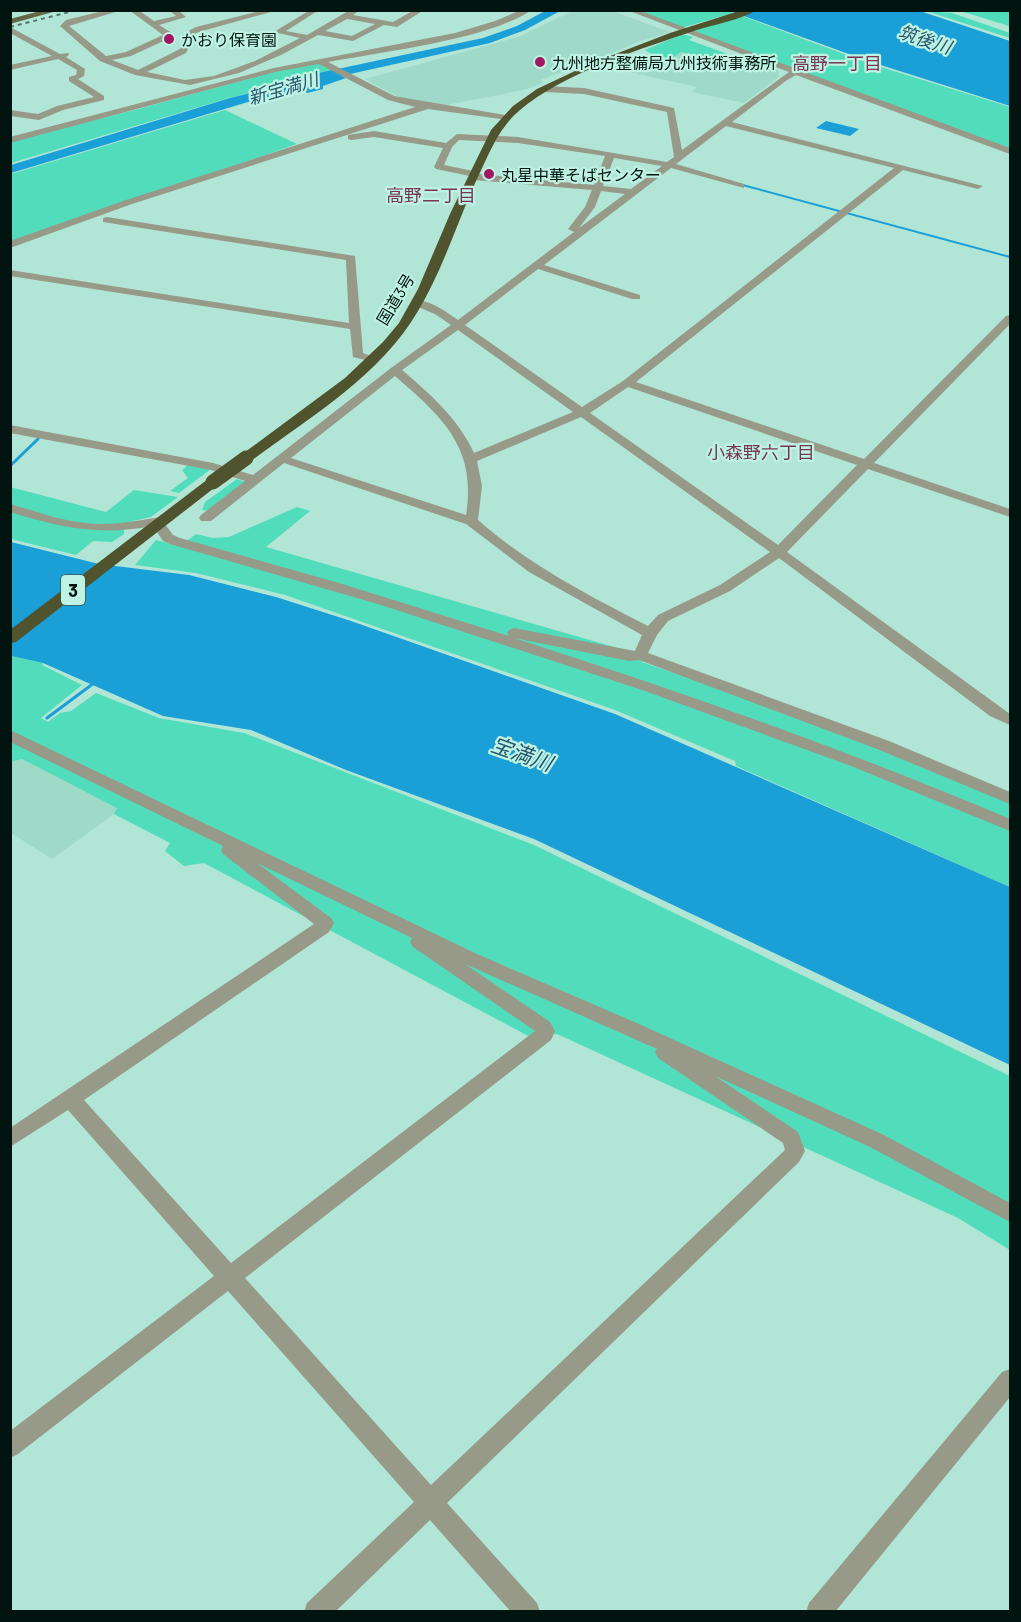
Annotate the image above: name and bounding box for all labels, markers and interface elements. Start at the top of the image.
water label: 筑後川 [896,20,956,58]
place label: かおり保育園 [181,30,277,49]
marker: かおり保育園 [162,32,176,46]
district label: 高野一丁目 [792,52,882,74]
place label: 九州地方整備局九州技術事務所 [552,53,776,72]
marker: 九州地方整備局九州技術事務所 [533,55,547,69]
water label: 新宝満川 [245,67,323,108]
place label: 丸星中華そばセンター [501,165,661,184]
marker: 丸星中華そばセンター [482,167,496,181]
district label: 高野二丁目 [386,184,476,206]
street label: 国道3号 [372,270,418,328]
district label: 小森野六丁目 [707,441,815,463]
road number: 3 [61,575,85,605]
water label: 宝満川 [488,731,558,776]

